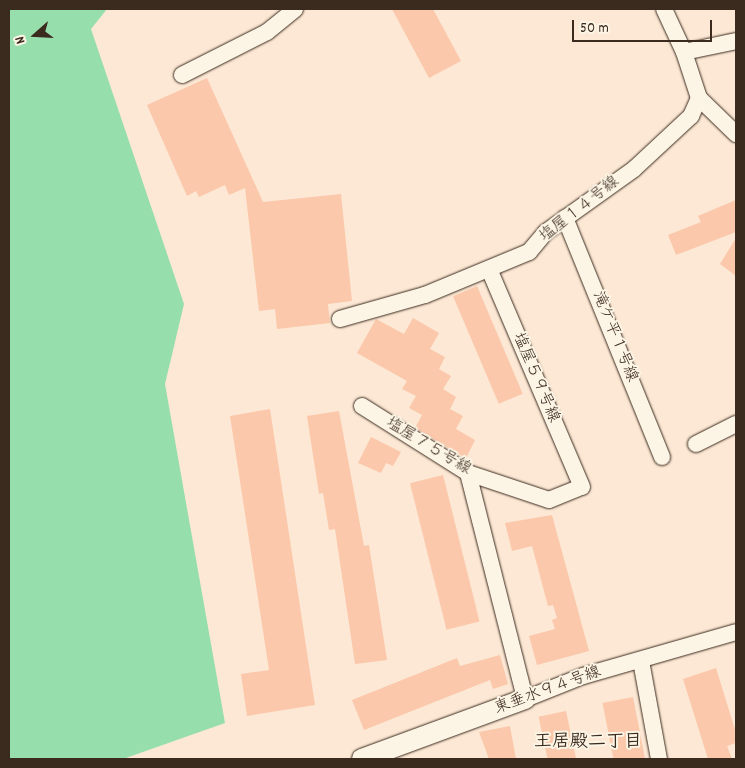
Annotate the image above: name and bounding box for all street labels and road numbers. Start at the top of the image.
street label: 塩屋１４号線 [536,173,624,247]
street label: 滝ケ平１号線 [587,289,641,385]
street label: 塩屋５９号線 [507,330,563,426]
street label: 塩屋７５号線 [382,414,474,480]
street label: 東垂水９４号線 [492,663,604,719]

